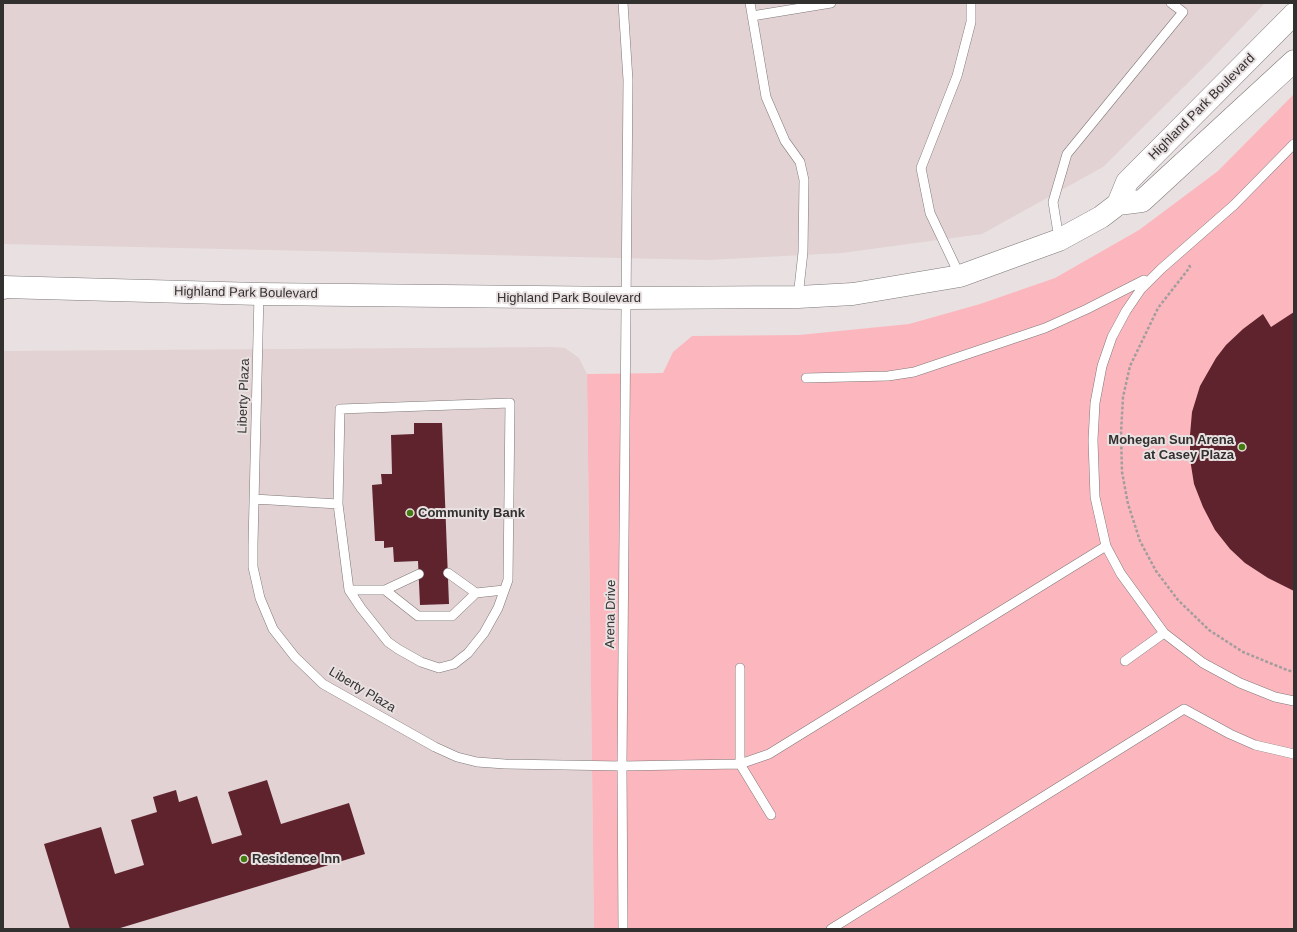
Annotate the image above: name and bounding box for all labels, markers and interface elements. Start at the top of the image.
street label: Highland Park Boulevard [1146,51,1258,163]
street label: Highland Park Boulevard [174,284,318,302]
street label: Highland Park Boulevard [497,290,641,306]
street label: Liberty Plaza [235,358,253,434]
place label: Mohegan Sun Arena at Casey Plaza [1108,432,1234,463]
marker: Mohegan Sun Arena at Casey Plaza [1237,442,1247,452]
place label: Community Bank [418,505,525,521]
marker: Community Bank [405,508,415,518]
street label: Arena Drive [603,580,619,648]
street label: Liberty Plaza [326,664,398,716]
place label: Residence Inn [252,851,340,867]
marker: Residence Inn [239,854,249,864]

